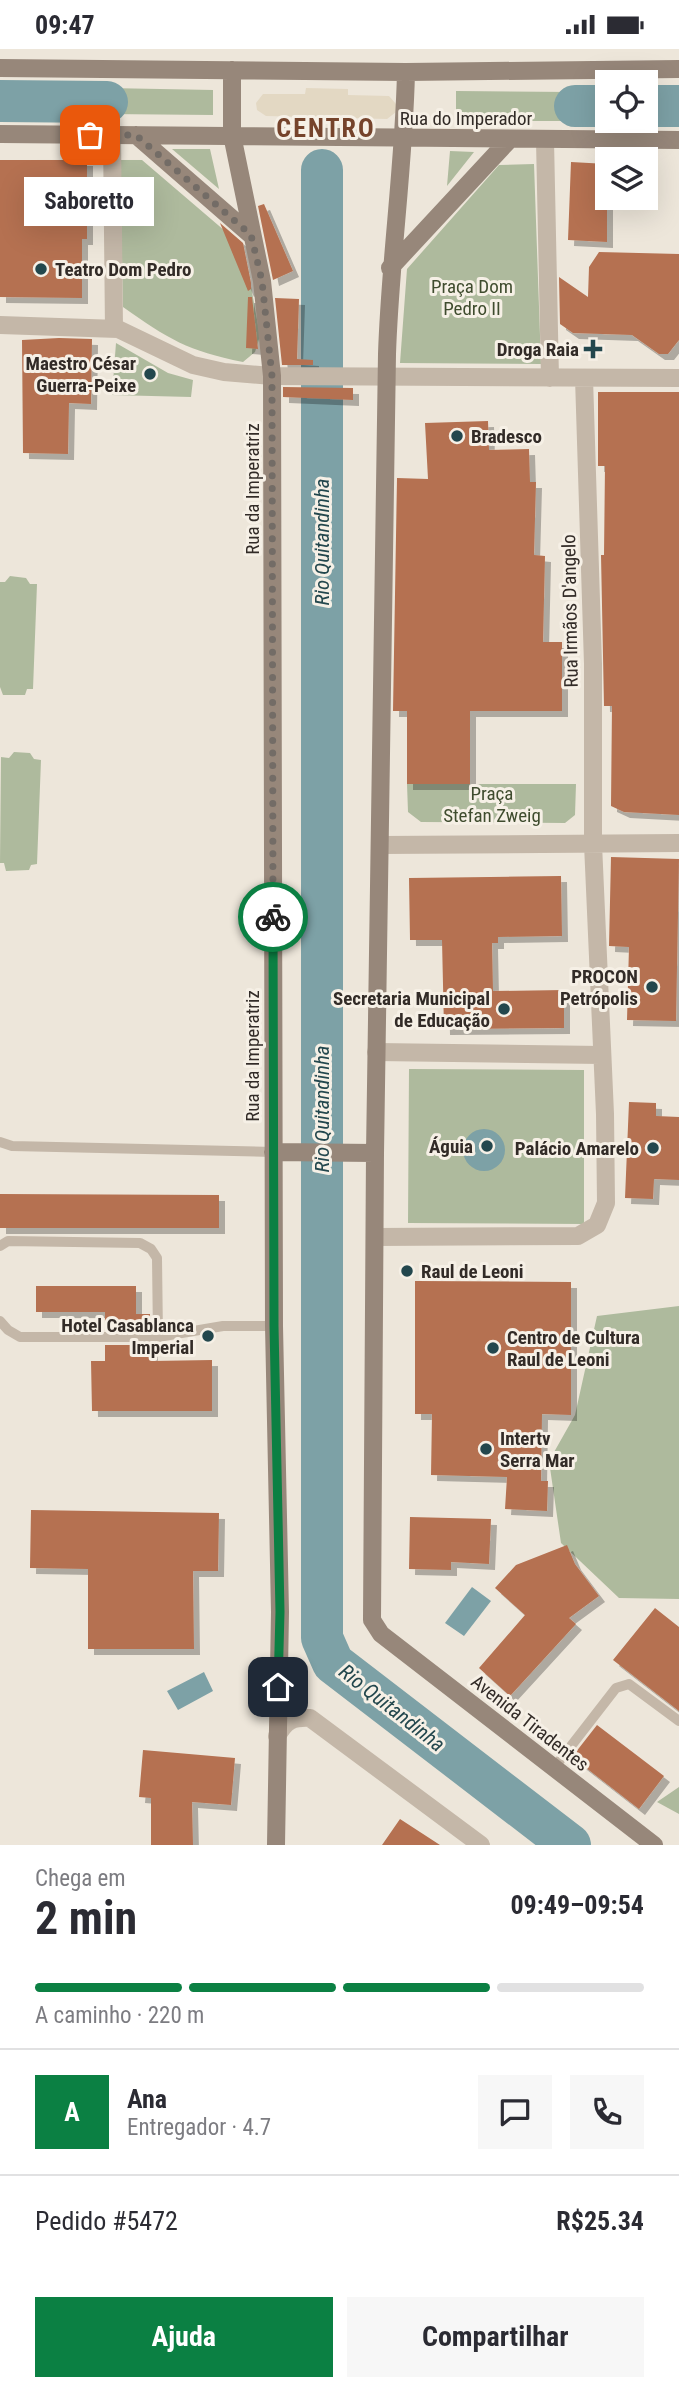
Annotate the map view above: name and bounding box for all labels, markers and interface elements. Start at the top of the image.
text: 09:47 [35,10,95,40]
map controls [595,70,658,210]
button: locate [595,70,658,133]
pin [60,105,120,165]
street label: Rua do Imperador [400,107,533,130]
district label: CENTRO [276,113,376,143]
icon: bag [71,116,109,154]
button: layers [595,147,658,210]
callout: Saboretto [25,177,155,226]
text: Saboretto [44,188,134,215]
place label: Teatro Dom Pedro [55,258,191,281]
marker: Teatro Dom Pedro [33,261,49,277]
park label: Praça Dom Pedro II [431,275,513,320]
place label: Droga Raia [497,338,579,361]
marker: Droga Raia [585,341,601,357]
place label: Maestro César Guerra-Peixe [26,352,136,397]
marker: Maestro César Guerra-Peixe [142,366,158,382]
street label: Rua da Imperatriz [241,423,264,555]
place label: Bradesco [471,425,542,448]
marker: Bradesco [449,428,465,444]
water label: Rio Quitandinha [310,478,334,606]
street label: Rua Irmãos D'angelo [557,534,583,688]
park label: Praça Stefan Zweig [443,782,541,827]
courier [238,882,308,952]
icon: bike [254,898,292,936]
place label: PROCON Petrópolis [560,965,638,1010]
marker: PROCON Petrópolis [644,979,660,995]
place label: Secretaria Municipal de Educação [333,987,490,1032]
street label: Rua da Imperatriz [241,990,264,1122]
marker: Secretaria Municipal de Educação [496,1001,512,1017]
water label: Rio Quitandinha [310,1045,334,1173]
place label: Águia [429,1135,473,1158]
place label: Palácio Amarelo [515,1137,639,1160]
marker: Águia [479,1138,495,1154]
marker: Palácio Amarelo [645,1140,661,1156]
place label: Raul de Leoni [421,1260,524,1283]
marker: Raul de Leoni [399,1263,415,1279]
place label: Hotel Casablanca Imperial [61,1314,194,1359]
place label: Centro de Cultura Raul de Leoni [507,1326,640,1371]
marker: Hotel Casablanca Imperial [200,1328,216,1344]
marker: Centro de Cultura Raul de Leoni [485,1340,501,1356]
place label: Intertv Serra Mar [500,1427,575,1472]
marker: Intertv Serra Mar [478,1441,494,1457]
pin [248,1657,308,1717]
water label: Rio Quitandinha [335,1659,449,1757]
icon: home [259,1668,297,1706]
street label: Avenida Tiradentes [467,1670,593,1776]
text: Chega em [35,1865,126,1892]
text: 09:49–09:54 [510,1890,644,1920]
text: 2 min [35,1891,137,1945]
text: A caminho · 220 m [35,2002,204,2029]
button: chat [478,2075,552,2149]
button: phone [570,2075,644,2149]
text: Ana [127,2084,167,2114]
text: A [64,2097,80,2127]
text: Entregador · 4.7 [127,2114,271,2141]
text: Pedido #5472 [35,2206,178,2236]
text: R$25.34 [556,2206,644,2236]
button: Ajuda [35,2297,333,2377]
button: Compartilhar [347,2297,644,2377]

